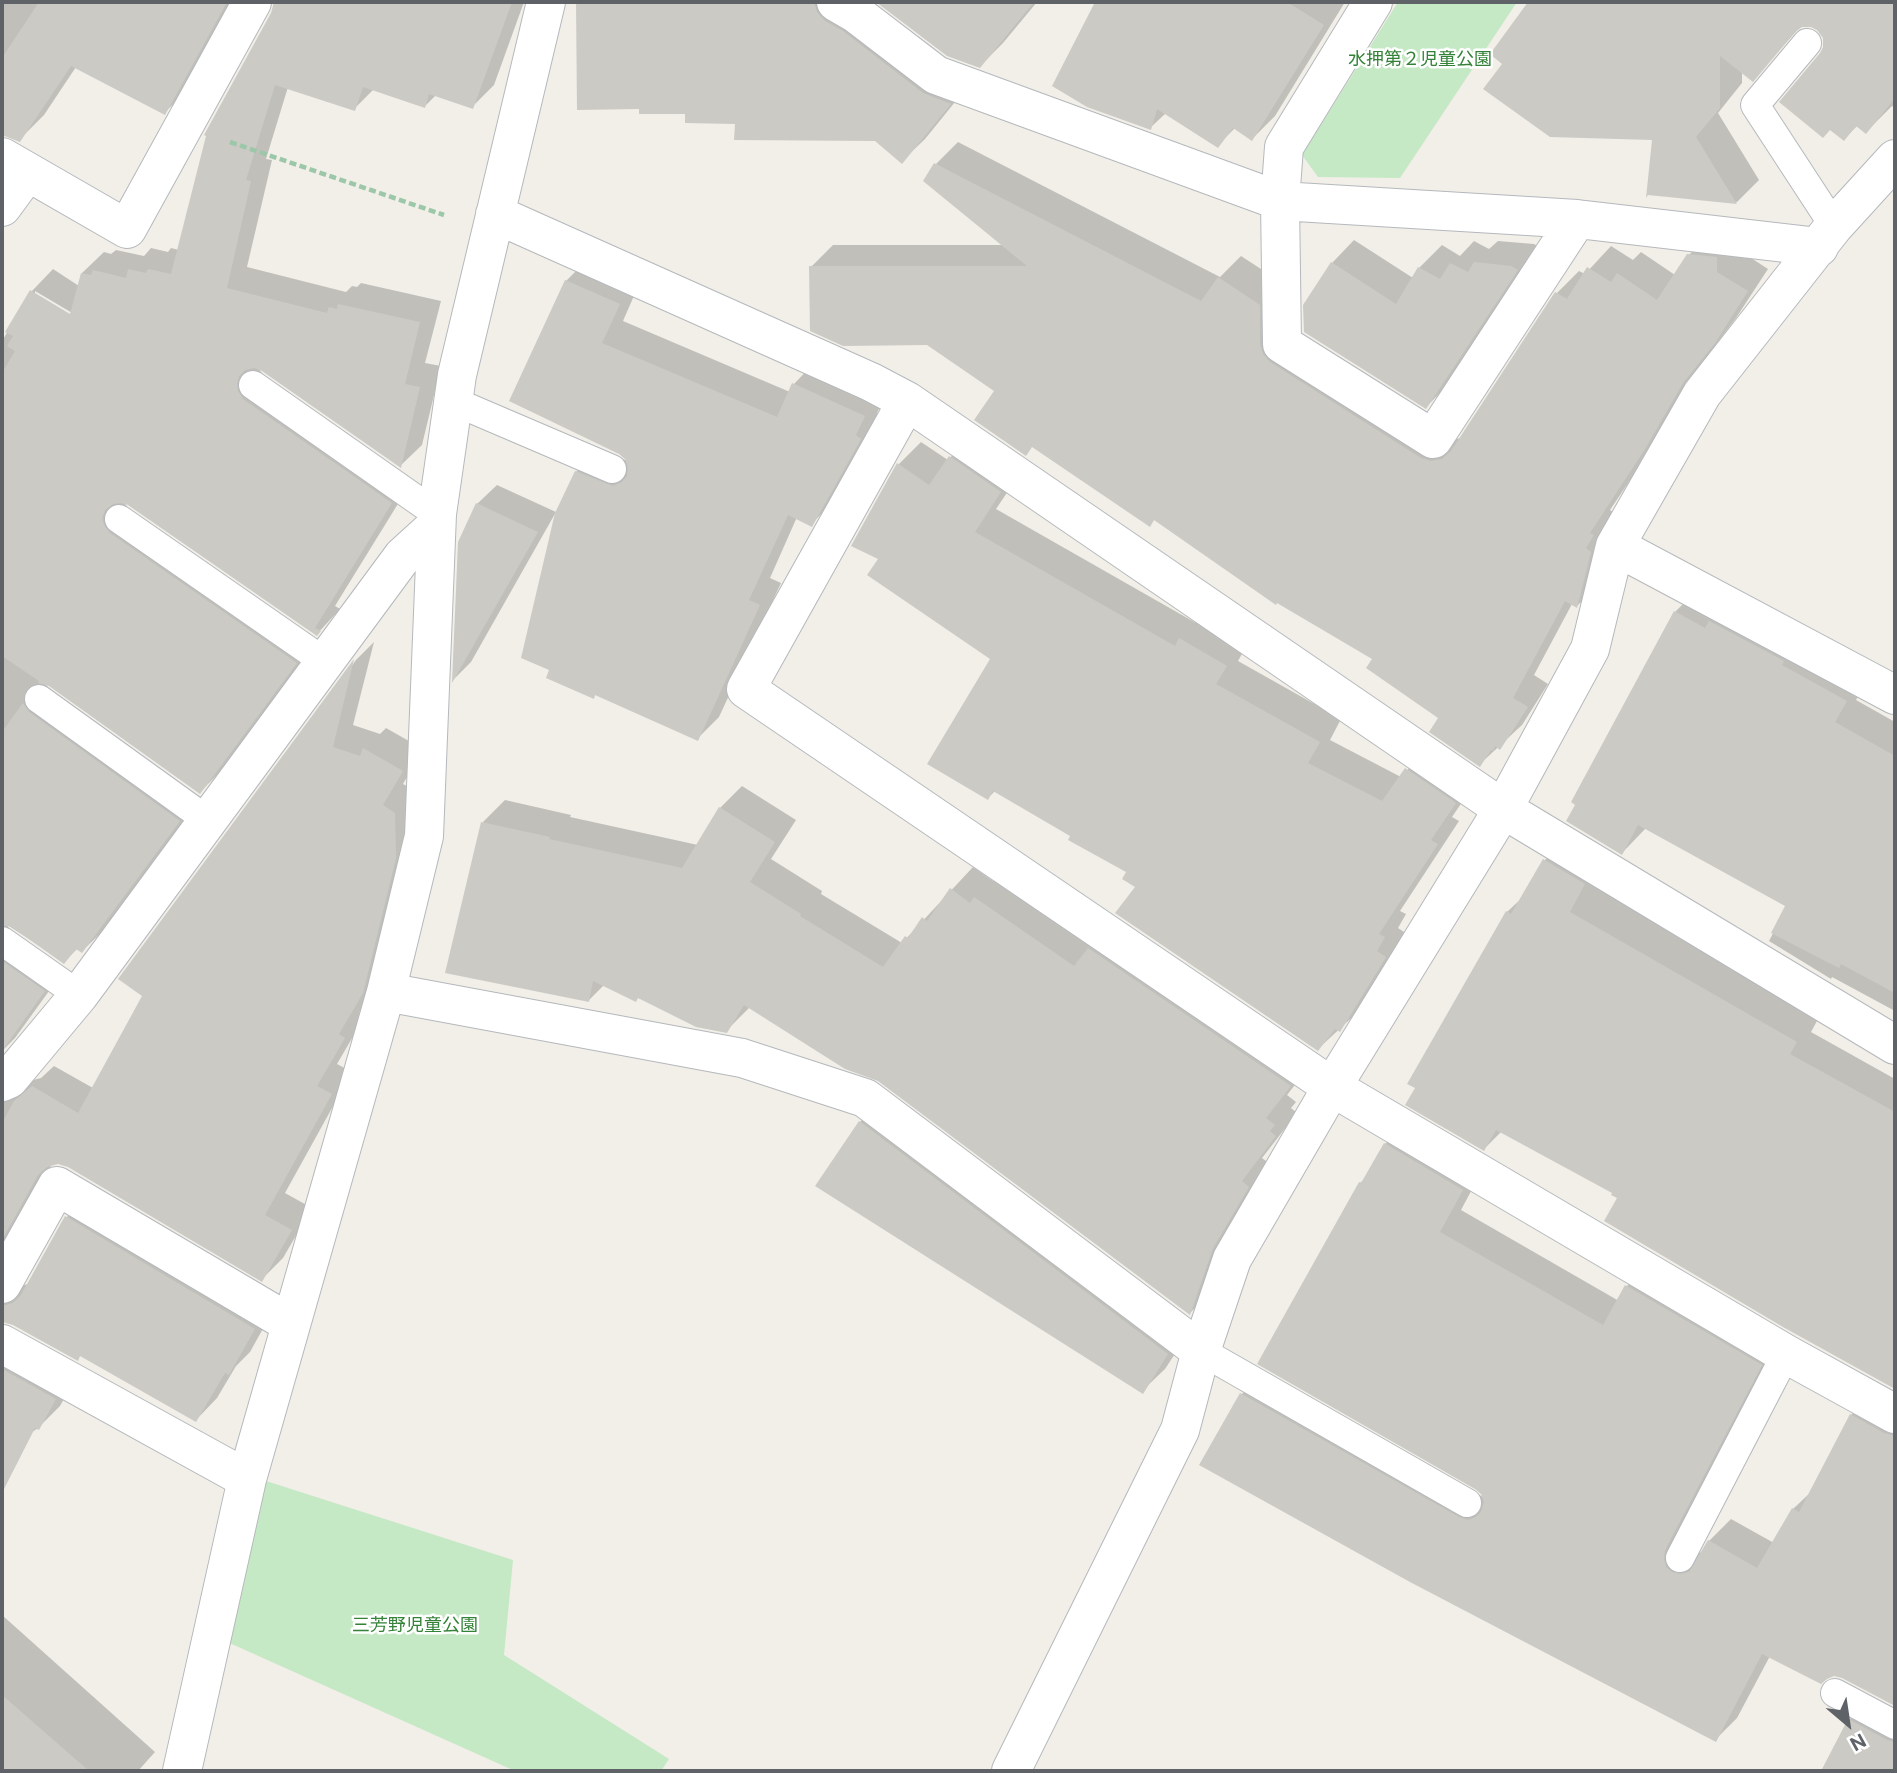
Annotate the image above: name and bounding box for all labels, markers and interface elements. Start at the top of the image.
park label: 水押第２児童公園 [1348,48,1492,70]
park label: 三芳野児童公園 [352,1614,478,1636]
north arrow [1813,1689,1883,1759]
text: N [1846,1729,1870,1756]

